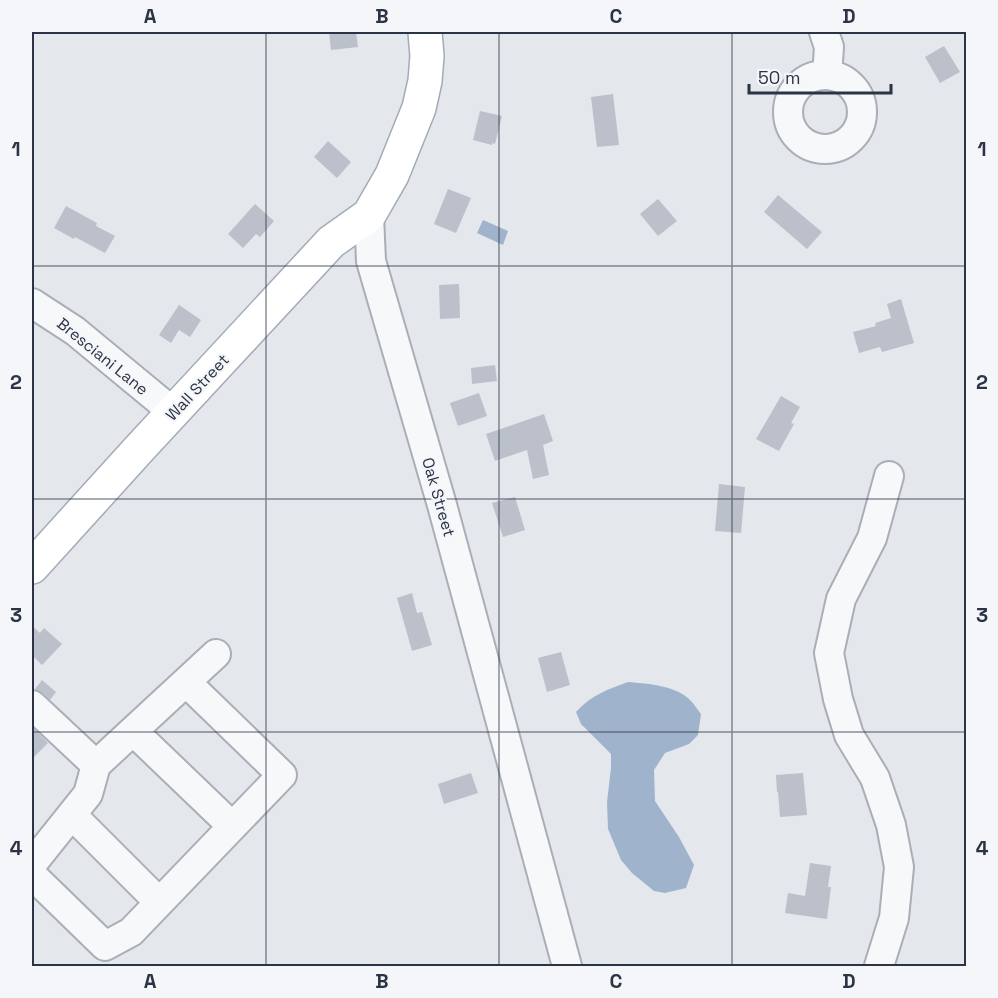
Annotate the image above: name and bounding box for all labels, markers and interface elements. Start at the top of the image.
text: A [144,3,157,29]
text: B [375,3,389,29]
text: C [610,3,623,29]
text: D [842,3,856,29]
scale bar [749,57,892,95]
text: 50 m [758,66,800,89]
text: 1 [11,136,21,162]
text: 1 [977,136,987,162]
street label: Bresciani Lane [53,313,153,400]
street label: Wall Street [161,350,234,425]
text: 2 [10,369,22,395]
text: 2 [976,369,988,395]
street label: Oak Street [417,455,460,539]
text: 3 [10,602,22,628]
text: 3 [976,602,988,628]
text: 4 [10,835,23,861]
text: 4 [976,835,989,861]
text: A [144,968,157,994]
text: B [375,968,389,994]
text: C [610,968,623,994]
text: D [842,968,856,994]

